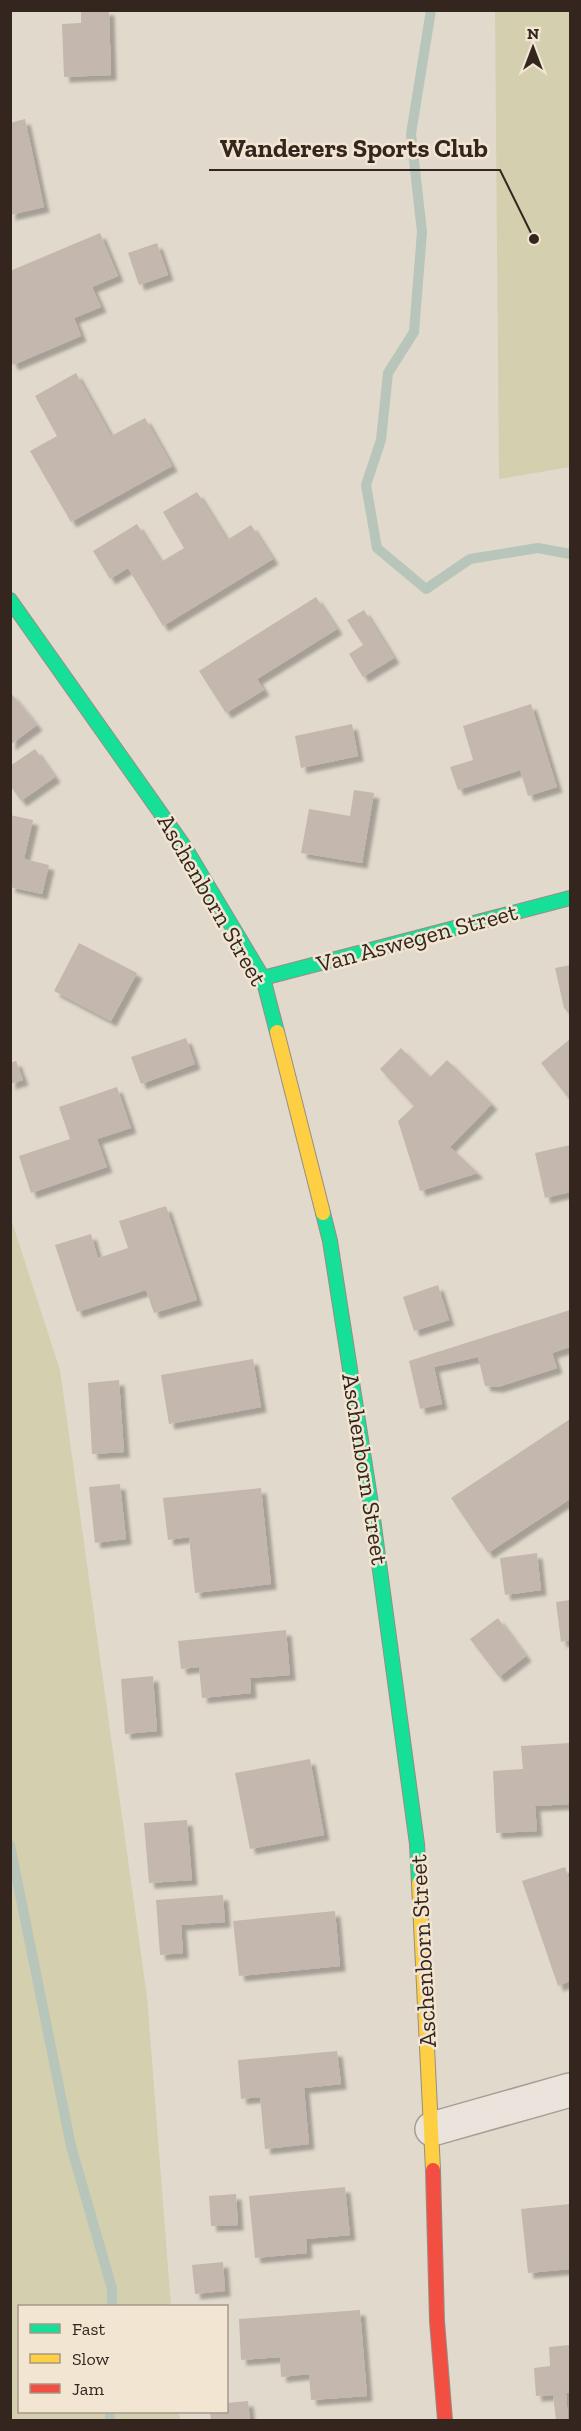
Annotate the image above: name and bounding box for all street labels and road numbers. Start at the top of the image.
street label: Aschenborn Street [152,809,273,991]
street label: Van Aswegen Street [312,897,520,978]
street label: Aschenborn Street [336,1371,395,1567]
street label: Aschenborn Street [403,1854,442,2048]

